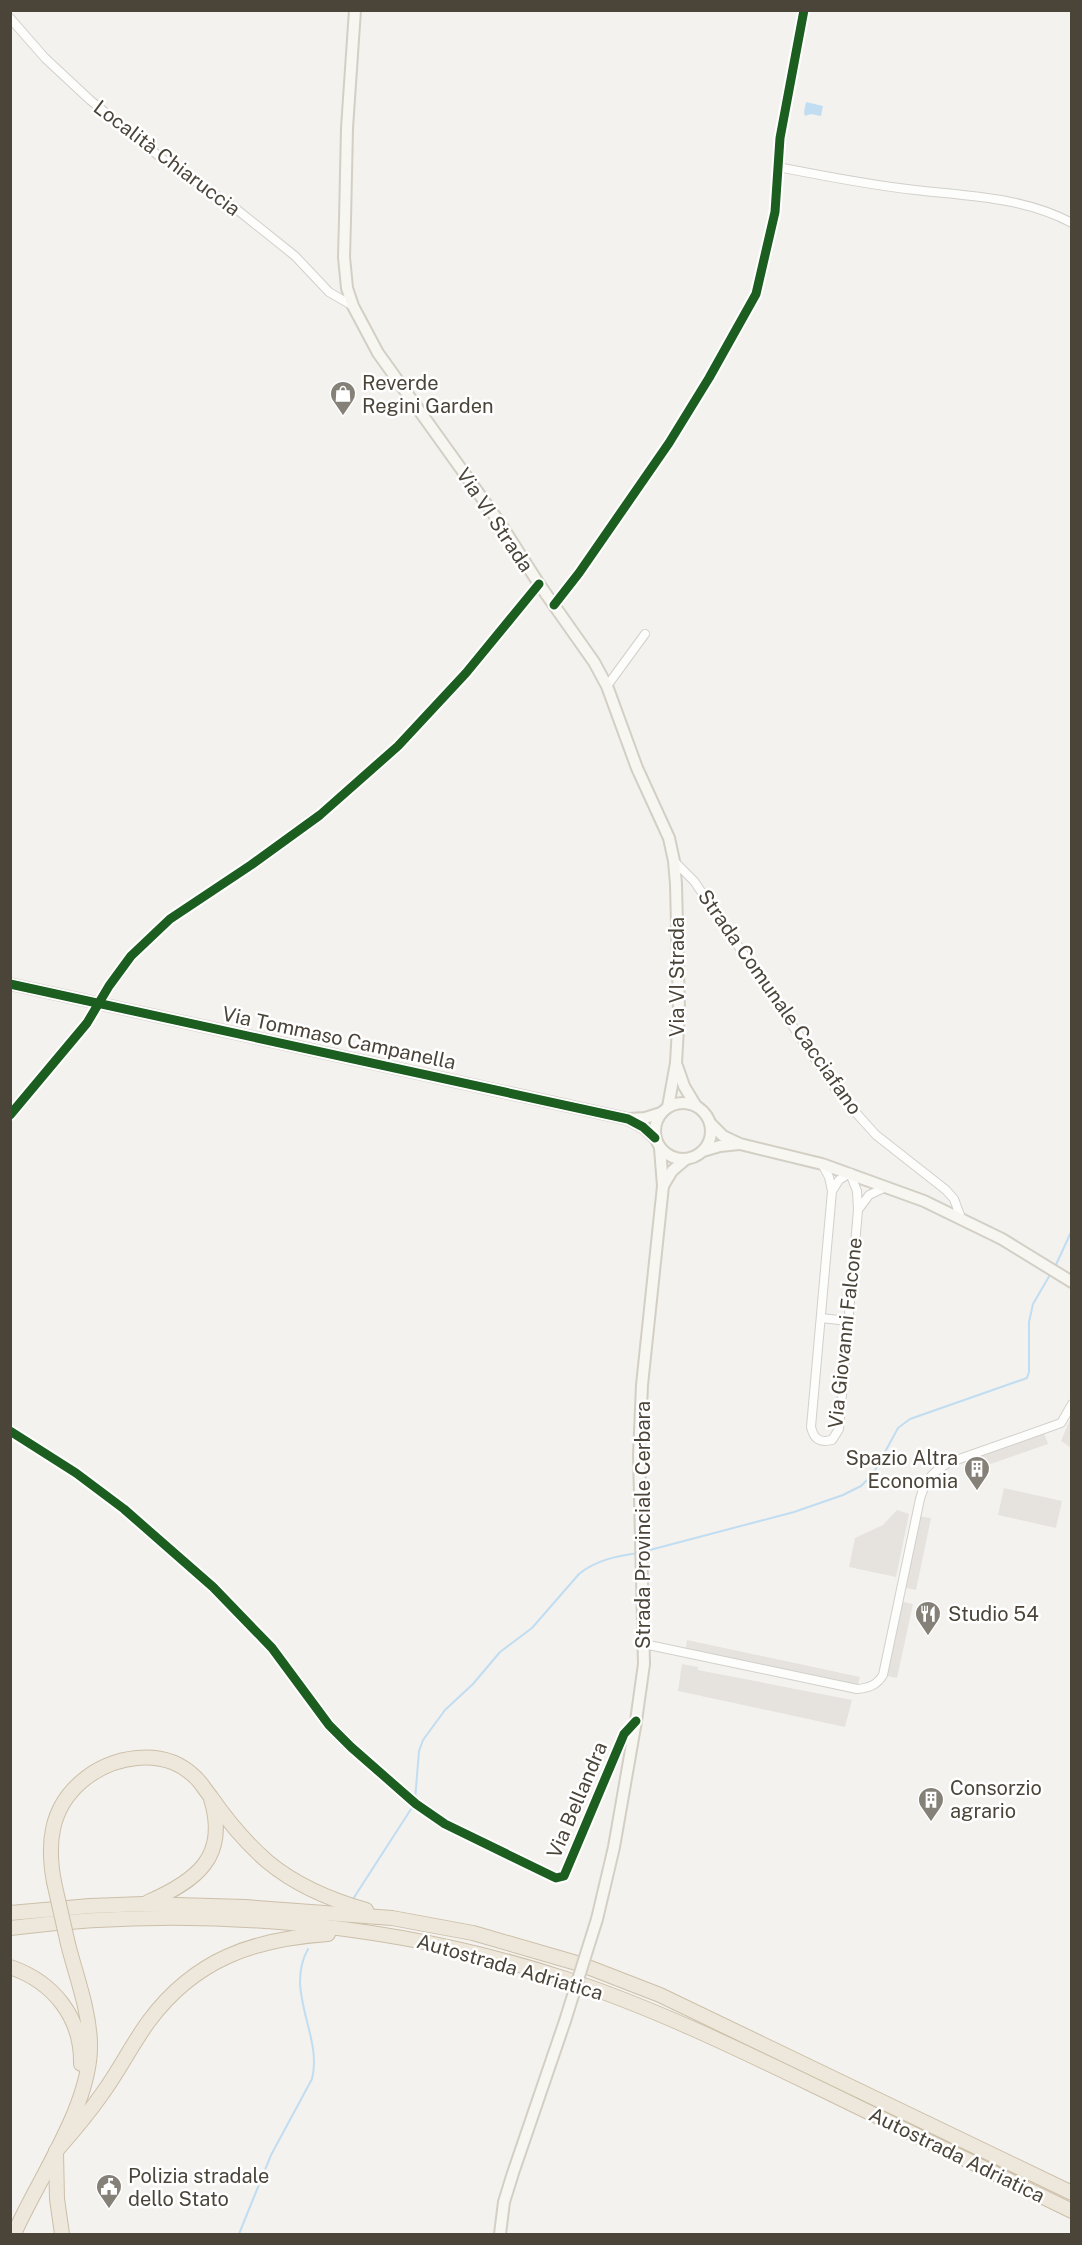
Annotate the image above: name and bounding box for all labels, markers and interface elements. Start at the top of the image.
street label: Località Chiaruccia [89,95,245,221]
place label: Reverde Regini Garden [362,371,494,418]
shop icon: Reverde Regini Garden [328,379,358,417]
street label: Via VI Strada [451,463,539,577]
street label: Strada Comunale Cacciafano [693,885,867,1119]
street label: Via VI Strada [665,917,689,1037]
street label: Via Tommaso Campanella [220,1001,458,1075]
street label: Via Giovanni Falcone [823,1236,867,1430]
street label: Strada Provinciale Cerbara [631,1401,655,1649]
place label: Spazio Altra Economia [845,1446,958,1493]
building icon: Spazio Altra Economia [962,1454,992,1492]
restaurant icon: Studio 54 [913,1599,943,1637]
place label: Studio 54 [948,1602,1039,1626]
street label: Via Bellandra [542,1738,612,1862]
place label: Consorzio agrario [950,1776,1042,1823]
building icon: Consorzio agrario [916,1785,946,1823]
street label: Autostrada Adriatica [414,1929,606,2005]
street label: Autostrada Adriatica [865,2102,1049,2208]
place label: Polizia stradale dello Stato [128,2164,269,2211]
public building icon: Polizia stradale dello Stato [94,2172,124,2210]

